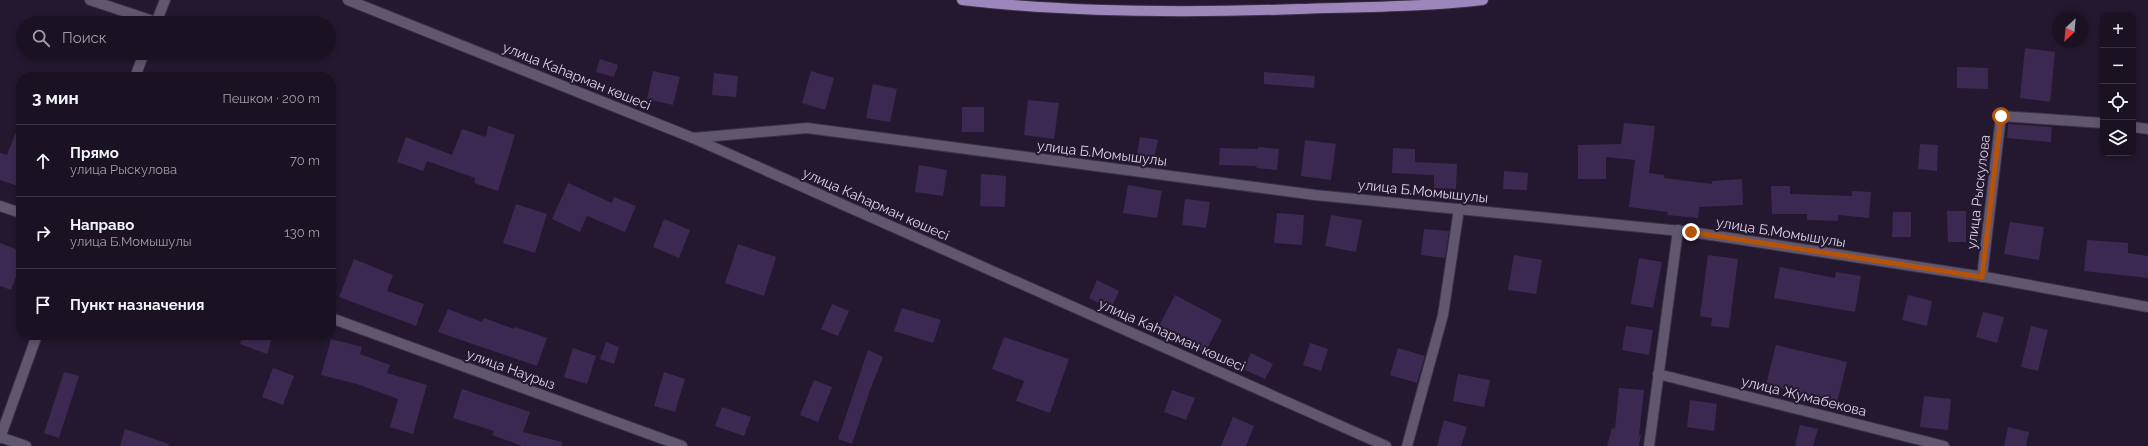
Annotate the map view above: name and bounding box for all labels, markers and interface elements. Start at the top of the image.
north arrow [2052,12,2088,48]
map controls [2100,12,2136,156]
button: + [2100,12,2136,48]
search box [16,16,336,60]
icon: search [30,27,52,49]
text: Поиск [62,29,107,47]
street label: улица Каһарман көшесі [500,39,654,113]
button: − [2100,48,2136,84]
button: locate [2100,84,2136,120]
text: 3 мин [32,88,79,108]
text: Пешком · 200 m [222,91,320,106]
route start [1992,107,2010,125]
button: layers [2100,120,2136,156]
street label: улица Рыскулова [1963,134,1993,250]
street label: улица Б.Момышулы [1036,137,1168,169]
text: Прямо [70,144,119,162]
icon: ahead [32,150,54,172]
text: 70 m [290,153,320,168]
text: улица Рыскулова [70,162,177,177]
street label: улица Каһарман көшесі [800,164,952,244]
street label: улица Б.Момышулы [1357,176,1489,206]
street label: улица Б.Момышулы [1715,214,1847,250]
text: Направо [70,216,134,234]
icon: right [32,222,54,244]
route end [1682,223,1700,241]
text: 130 m [284,225,320,240]
text: улица Б.Момышулы [70,234,192,249]
icon: arrive [32,294,54,316]
street label: улица Каһарман көшесі [1096,295,1248,375]
text: Пункт назначения [70,296,204,314]
street label: улица Наурыз [465,346,557,392]
street label: улица Жумабекова [1740,373,1868,419]

